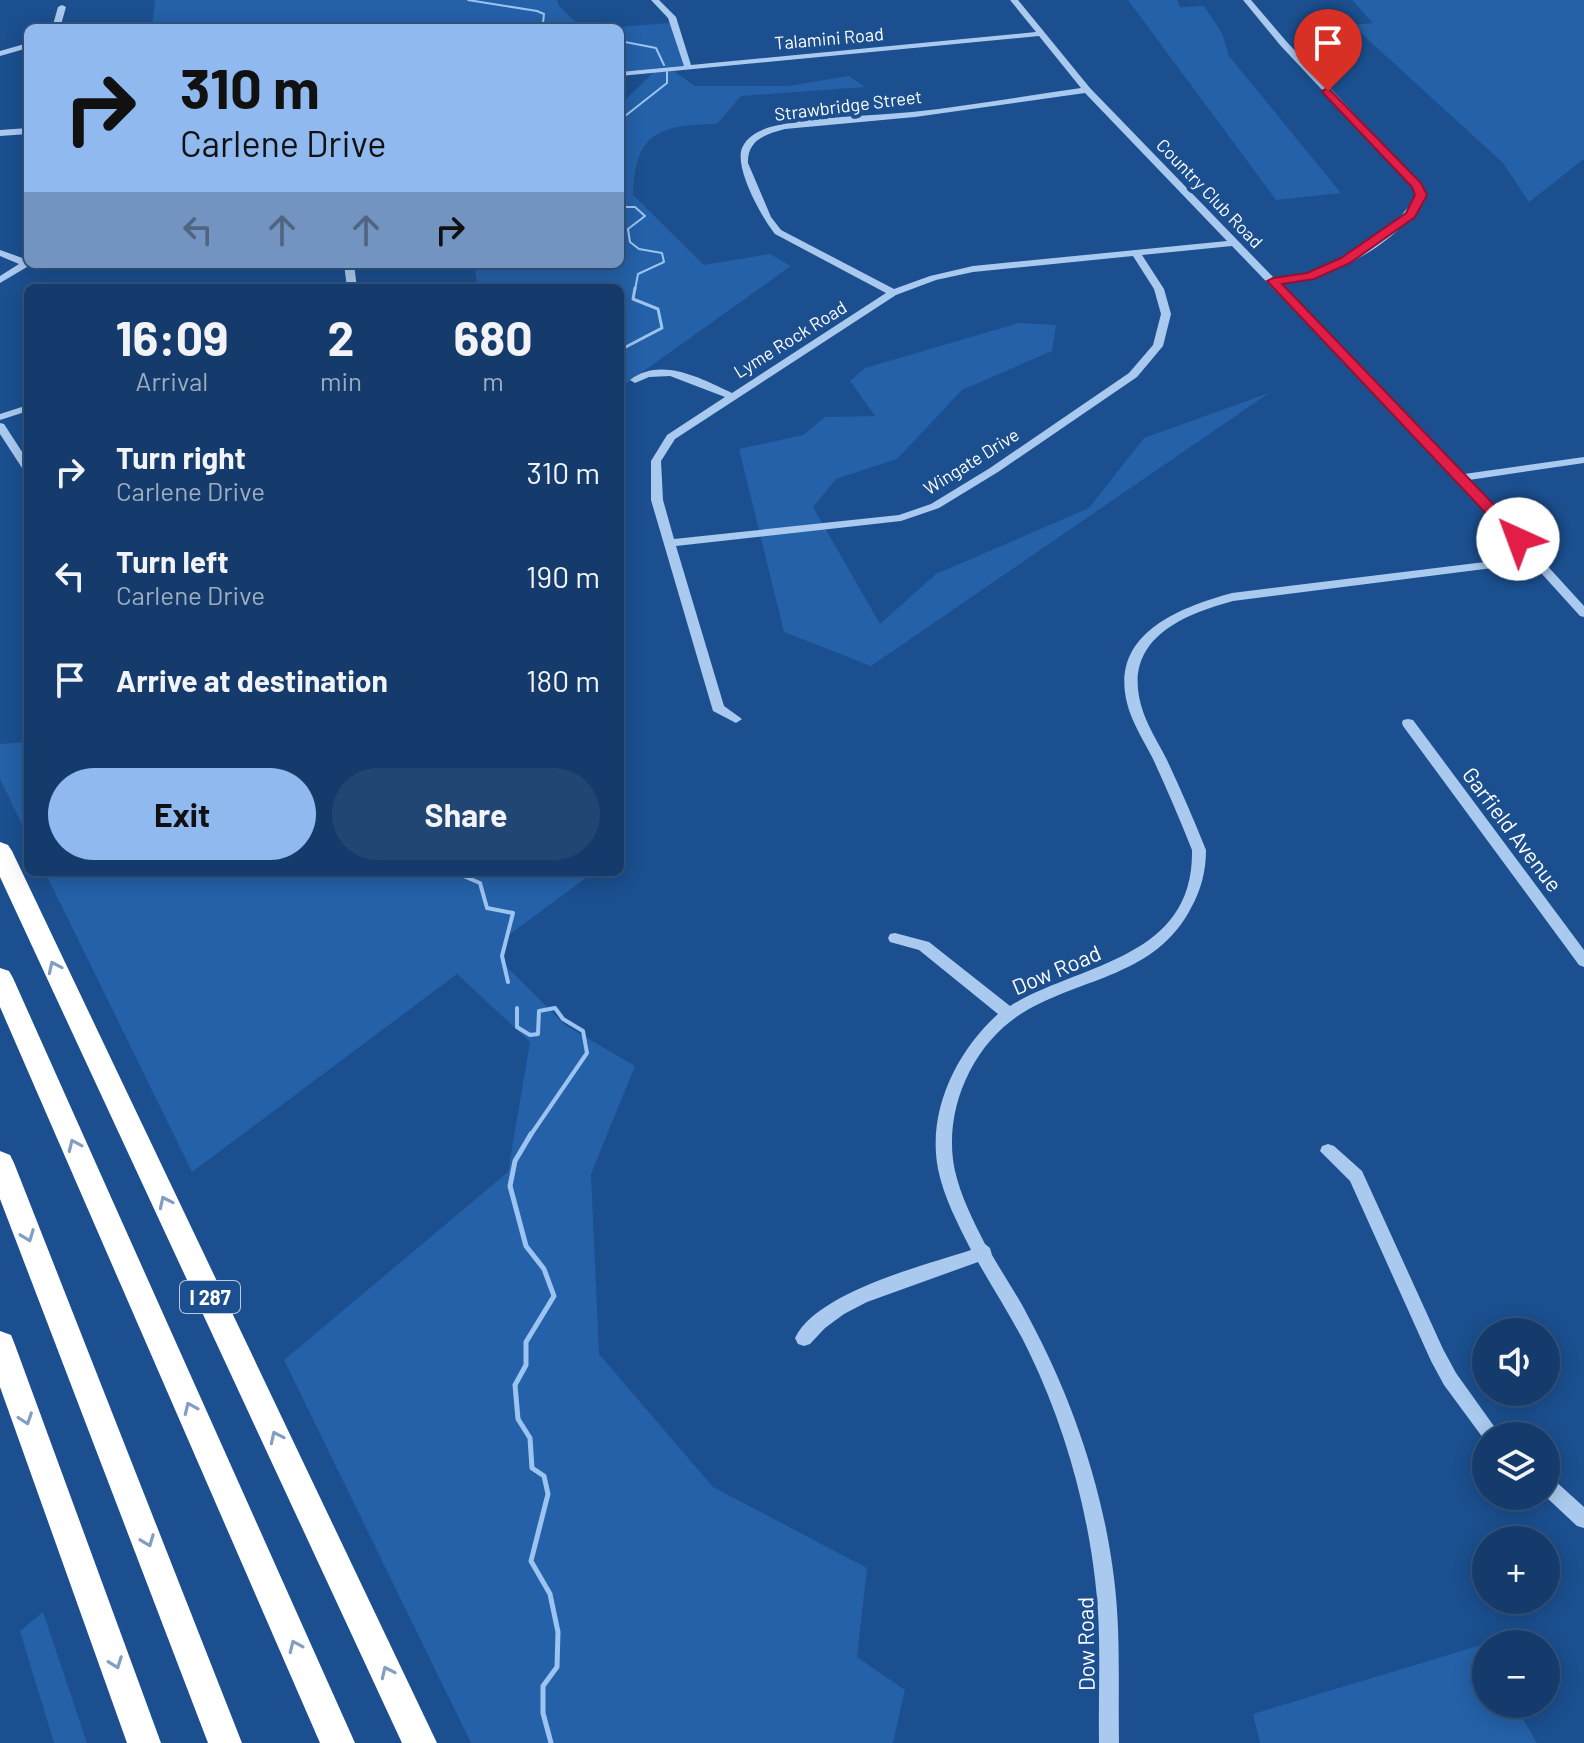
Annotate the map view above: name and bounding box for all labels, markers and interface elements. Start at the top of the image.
pin [1294,9,1362,91]
icon: arrive [1306,21,1350,65]
street label: Talamini Road [773,22,885,54]
text: 310 m [180,53,320,120]
icon: right [48,56,152,160]
street label: Strawbridge Street [773,85,923,125]
text: Carlene Drive [180,121,386,164]
street label: Country Club Road [1152,134,1268,252]
icon: left [176,208,220,252]
icon: ahead [260,208,304,252]
icon: ahead [344,208,388,252]
icon: right [428,208,472,252]
street label: Lyme Rock Road [730,296,850,382]
text: 16:09 [115,308,229,366]
text: 2 [328,308,354,366]
text: 680 [453,308,533,366]
text: Arrival [136,365,208,396]
text: min [320,365,362,396]
text: m [482,365,504,396]
street label: Wingate Drive [919,423,1023,499]
text: Turn right [116,439,246,475]
icon: right [48,450,92,494]
text: 310 m [527,454,600,490]
text: Carlene Drive [116,475,265,506]
position arrow [1476,497,1560,581]
text: Turn left [116,543,229,579]
icon: left [48,554,92,598]
text: 190 m [526,558,600,594]
text: Carlene Drive [116,579,265,610]
icon: arrive [48,658,92,702]
text: Arrive at destination [116,662,388,698]
text: 180 m [526,662,600,698]
street label: Garfield Avenue [1458,762,1568,896]
button: Exit [48,768,316,860]
button: Share [332,768,600,860]
street label: Dow Road [1008,939,1104,999]
one-way arrow [48,961,64,975]
one-way arrow [67,1139,83,1153]
one-way arrow [159,1196,175,1210]
one-way arrow [18,1228,35,1242]
road number: I 287 [180,1281,240,1313]
map controls [1472,1318,1560,1718]
button: sound [1472,1318,1560,1406]
one-way arrow [184,1402,200,1416]
one-way arrow [16,1411,33,1425]
button: layers [1472,1422,1560,1510]
one-way arrow [270,1431,286,1446]
button: + [1472,1526,1560,1614]
one-way arrow [138,1533,154,1547]
street label: Dow Road [1071,1597,1099,1691]
button: − [1472,1630,1560,1718]
one-way arrow [289,1640,305,1654]
one-way arrow [106,1655,122,1669]
one-way arrow [381,1666,397,1681]

